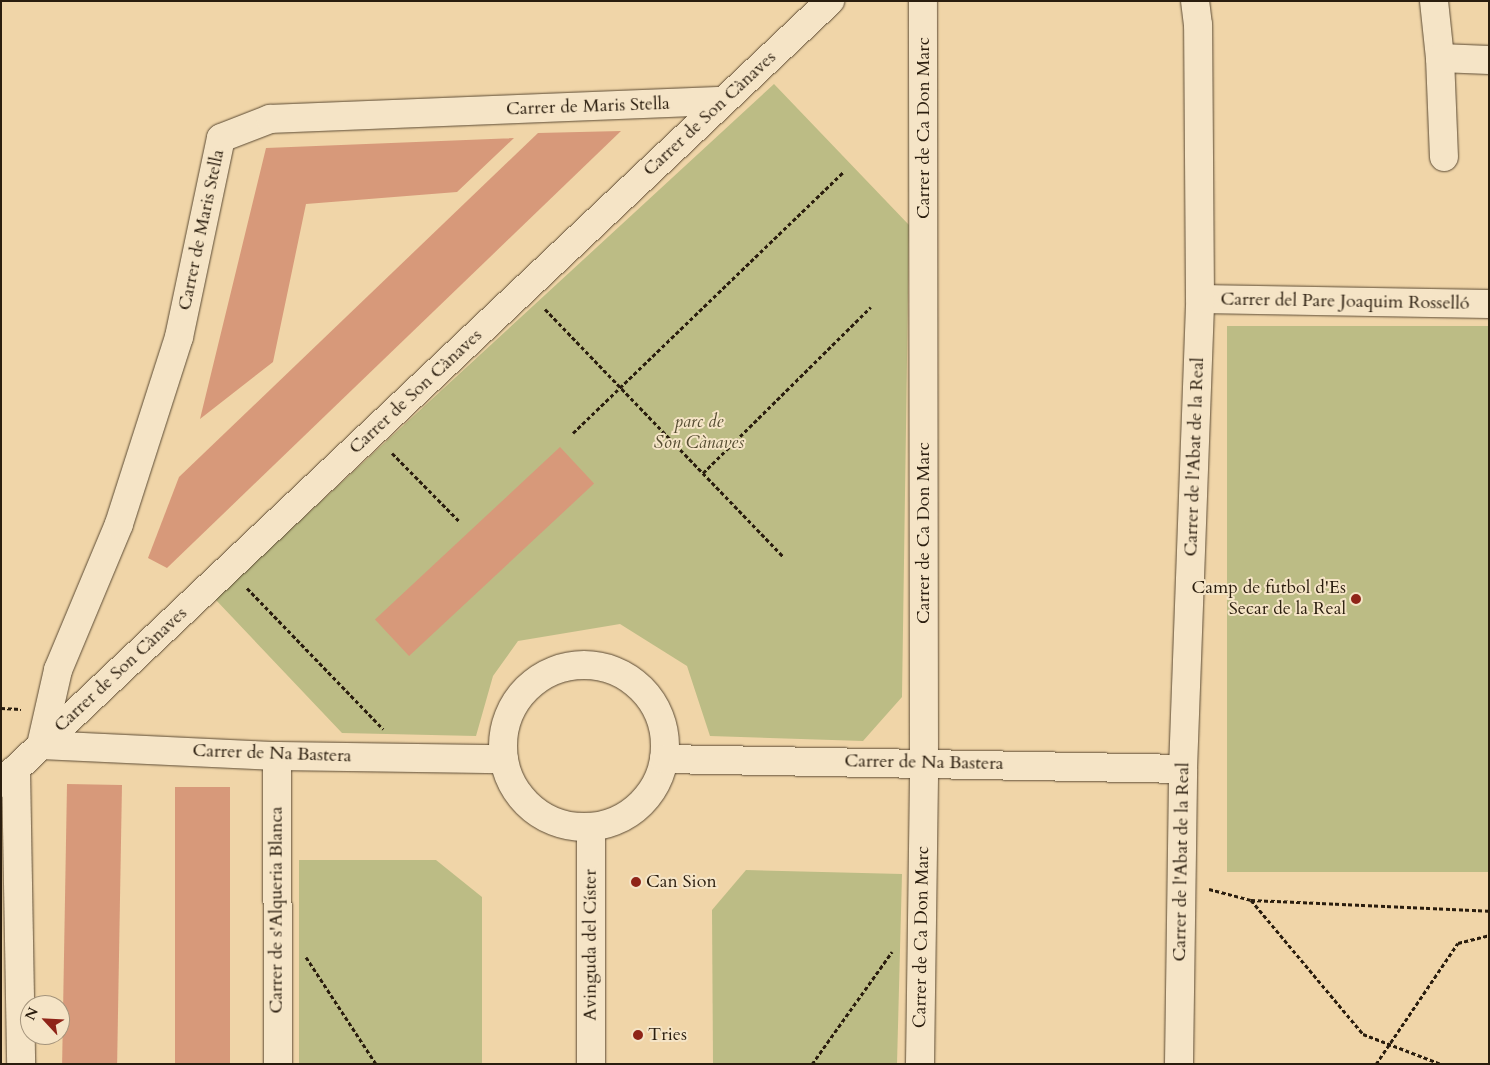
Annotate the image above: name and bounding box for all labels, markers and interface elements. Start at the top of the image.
street label: Carrer de Ca Don Marc [913,37,935,219]
street label: Carrer de Son Cànaves [639,47,781,181]
street label: Carrer de Maris Stella [506,93,670,121]
street label: Carrer de Maris Stella [174,148,230,312]
street label: Carrer del Pare Joaquim Rosselló [1220,289,1470,315]
street label: Carrer de Son Cànaves [345,325,487,459]
street label: Carrer de l'Abat de la Real [1181,357,1209,557]
park label: parc de Son Cànaves [654,412,744,454]
street label: Carrer de Ca Don Marc [913,442,935,624]
place label: Camp de futbol d'Es Secar de la Real [1192,578,1346,620]
marker: Camp de futbol d'Es Secar de la Real [1350,593,1362,605]
street label: Carrer de Son Cànaves [50,603,192,737]
street label: Carrer de Na Bastera [192,740,352,768]
street label: Carrer de Na Bastera [844,751,1004,775]
street label: Carrer de l'Abat de la Real [1169,762,1195,962]
street label: Carrer de s'Alqueria Blanca [266,806,288,1014]
street label: Carrer de Ca Don Marc [910,846,934,1028]
street label: Avinguda del Císter [580,869,602,1021]
place label: Can Sion [646,871,717,893]
marker: Can Sion [630,876,642,888]
north arrow [20,995,70,1045]
text: N [21,1004,43,1023]
place label: Tries [648,1024,687,1046]
marker: Tries [632,1029,644,1041]

